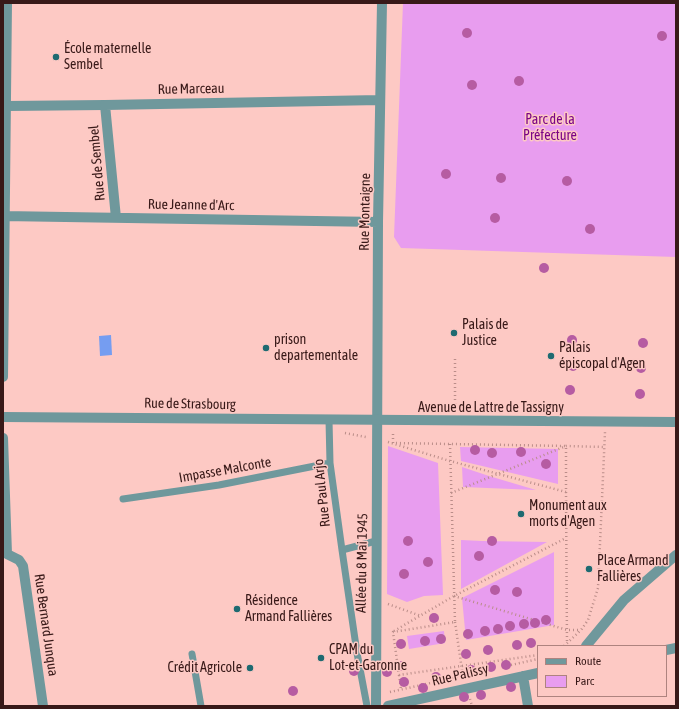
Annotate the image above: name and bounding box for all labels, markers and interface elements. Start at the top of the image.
place label: École maternelle Sembel [64,41,151,74]
marker: École maternelle Sembel [51,52,61,62]
street label: Rue Marceau [157,80,225,98]
park label: Parc de la Préfecture [523,112,577,144]
street label: Rue de Sembel [85,124,109,202]
street label: Rue Montaigne [356,173,374,251]
street label: Rue Jeanne d'Arc [148,196,234,214]
place label: Palais de Justice [462,317,508,350]
marker: Palais de Justice [449,328,459,338]
place label: prison departementale [274,332,358,364]
place label: Palais épiscopal d'Agen [559,340,645,372]
marker: prison departementale [261,343,271,353]
marker: Palais épiscopal d'Agen [546,351,556,361]
street label: Rue de Strasbourg [144,395,236,413]
street label: Avenue de Lattre de Tassigny [418,400,564,416]
street label: Impasse Malconte [178,454,272,486]
street label: Rue Paul Arjo [310,458,334,528]
place label: Monument aux morts d'Agen [529,498,607,530]
marker: Monument aux morts d'Agen [516,509,526,519]
street label: Allée du 8 Mai 1945 [353,513,371,613]
place label: Place Armand Fallières [597,553,669,586]
marker: Place Armand Fallières [584,564,594,574]
street label: Rue Bernard Junqua [31,573,61,677]
place label: Résidence Armand Fallières [245,593,332,626]
marker: Résidence Armand Fallières [232,604,242,614]
place label: CPAM du Lot-et-Garonne [329,642,407,674]
legend [537,645,667,697]
marker: CPAM du Lot-et-Garonne [316,653,326,663]
text: Route [575,654,601,668]
place label: Crédit Agricole [168,660,242,676]
street label: Rue Palissy [430,660,490,690]
marker: Crédit Agricole [245,663,255,673]
text: Parc [575,674,594,688]

